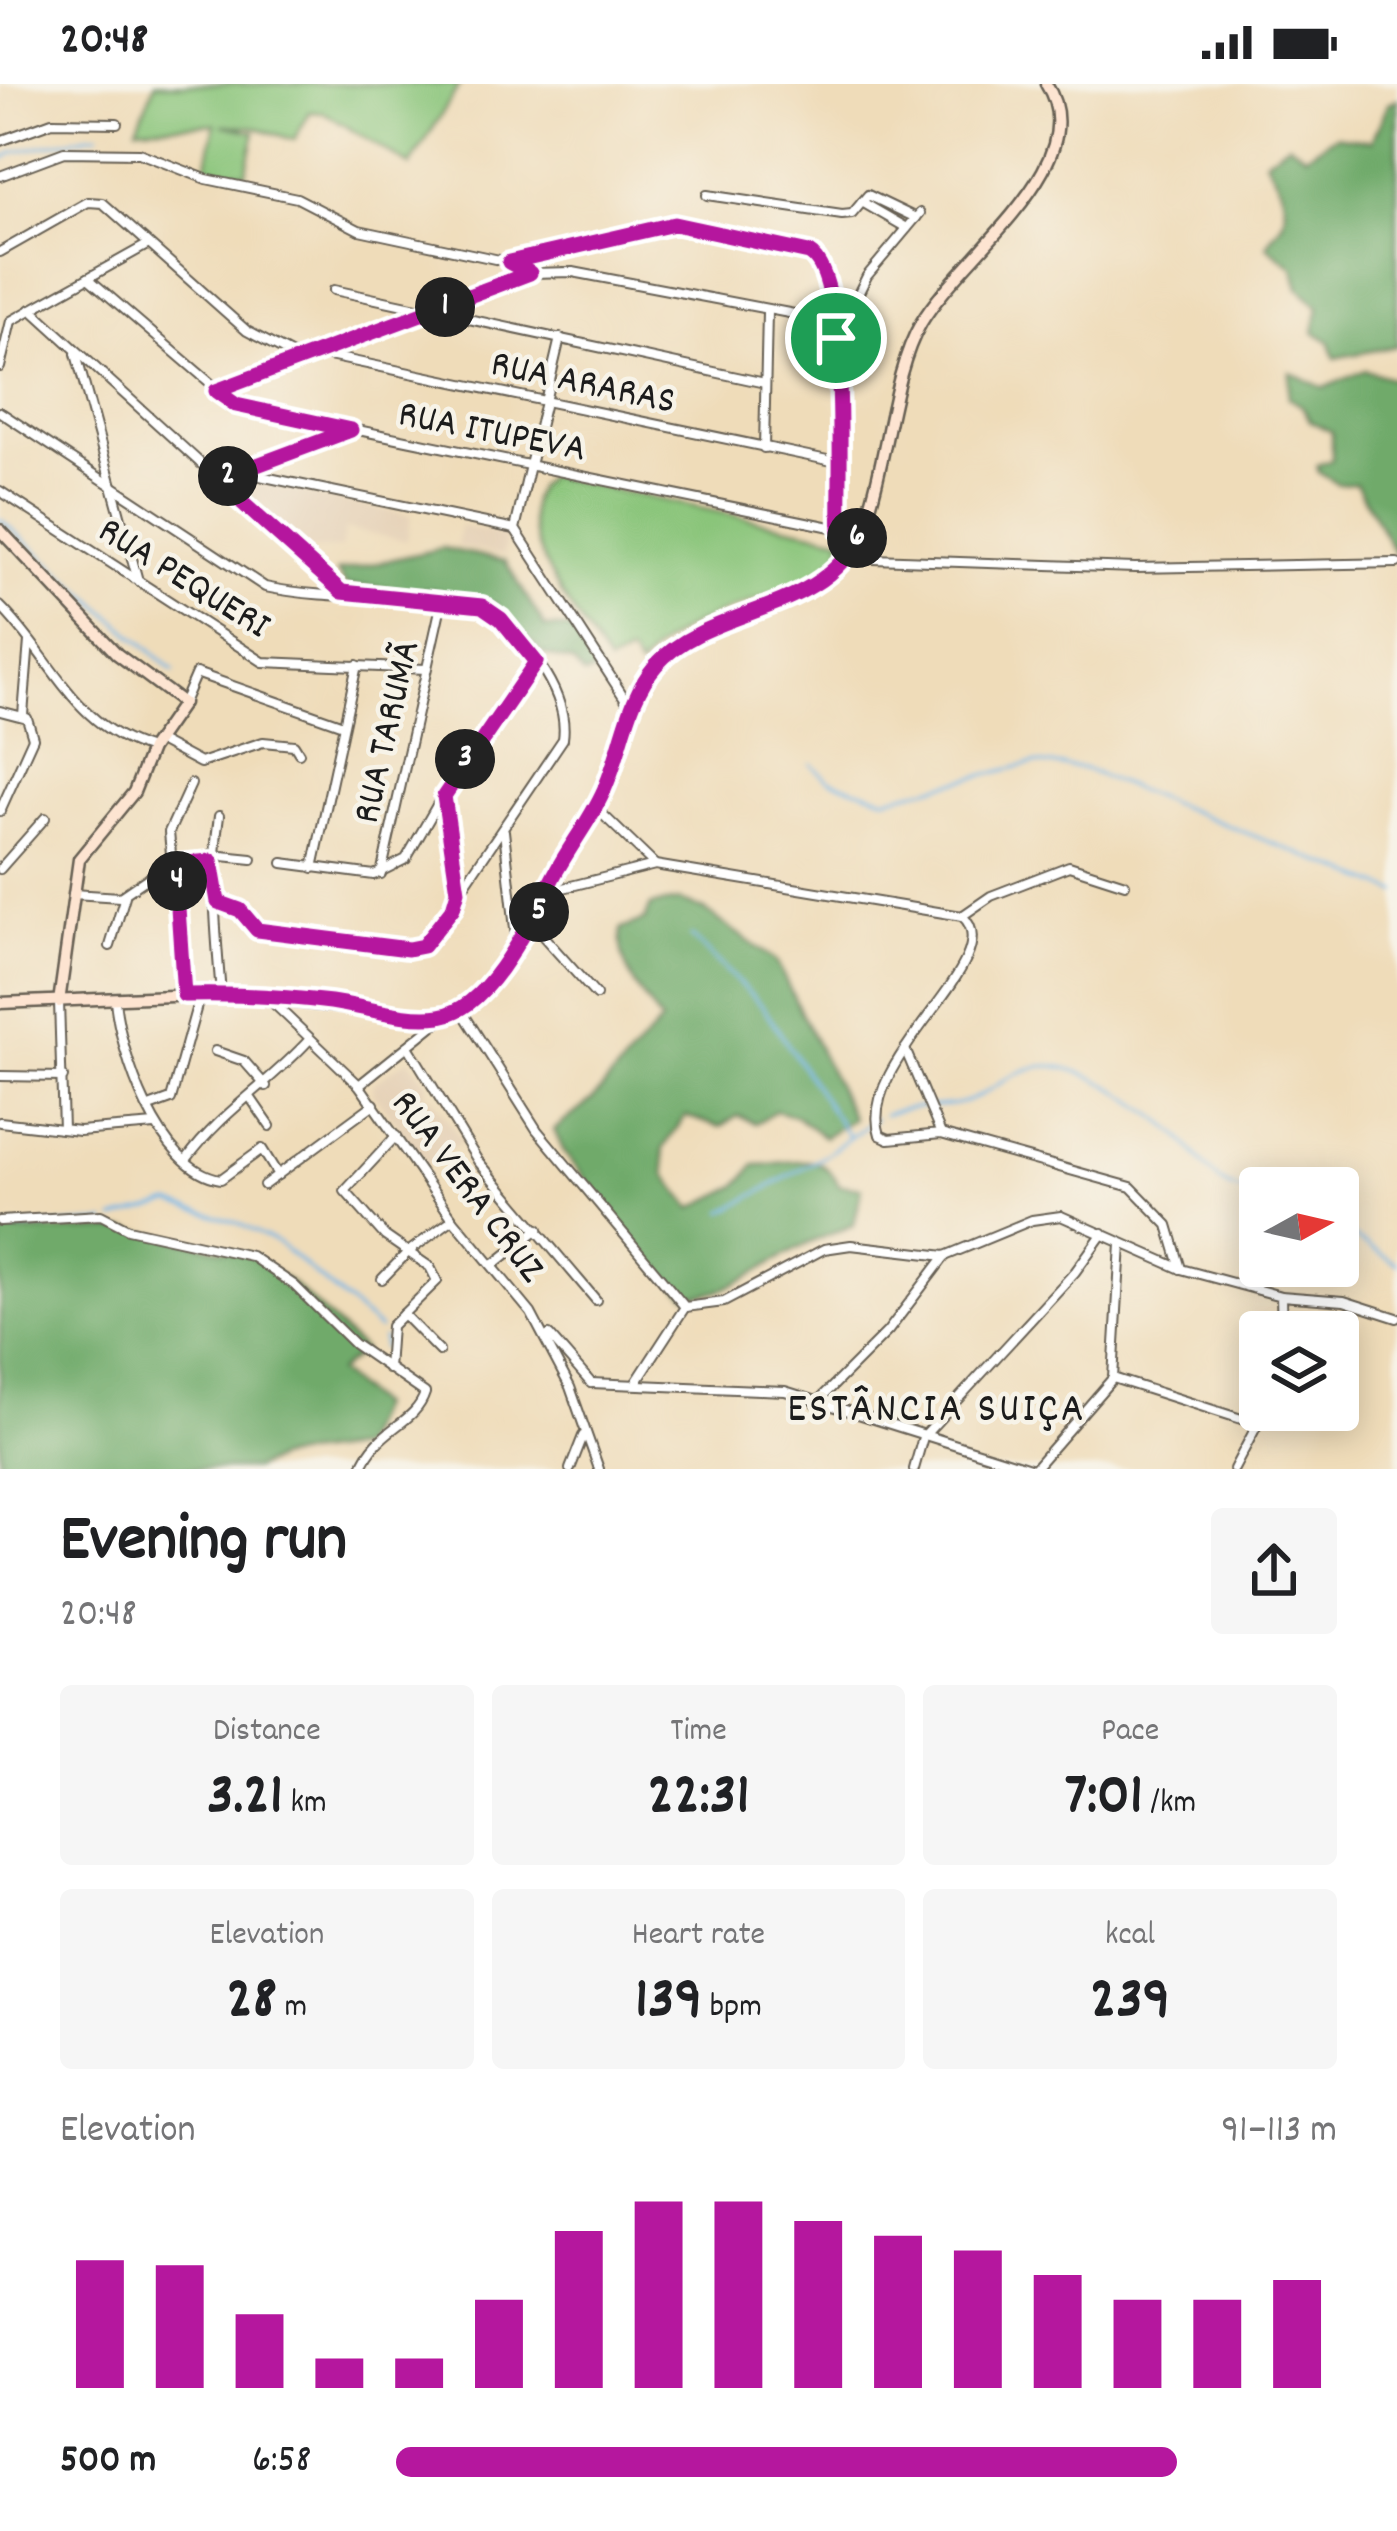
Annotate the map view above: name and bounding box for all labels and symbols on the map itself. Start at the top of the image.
pin: 1 [415,277,475,337]
pin [785,287,887,389]
street label: RUA ARARAS [485,339,680,432]
street label: RUA ITUPEVA [393,389,590,480]
pin: 2 [198,446,258,506]
street label: RUA PEQUERI [86,506,279,655]
pin: 6 [827,508,887,568]
street label: RUA TARUMÃ [342,636,437,829]
pin: 3 [435,729,495,789]
pin: 4 [147,851,207,911]
pin: 5 [509,882,569,942]
street label: RUA VERA CRUZ [375,1080,557,1296]
north arrow [1239,1167,1359,1287]
district label: ESTÂNCIA SUIÇA [787,1382,1087,1442]

